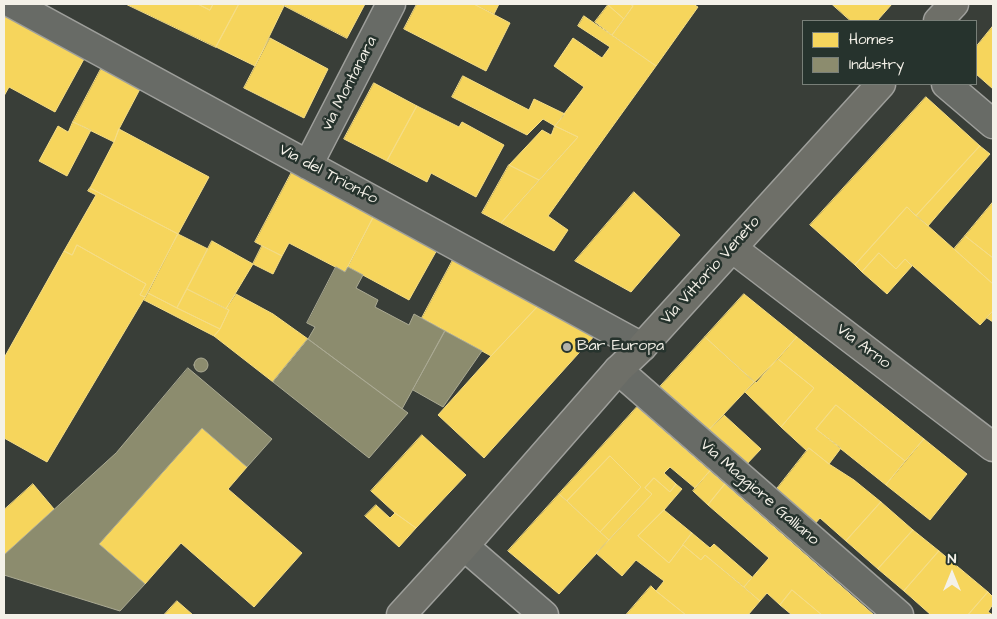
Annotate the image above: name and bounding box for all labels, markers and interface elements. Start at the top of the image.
legend [802,20,977,85]
text: Homes [849,29,894,50]
street label: via Montanara [318,34,382,134]
text: Industry [849,54,904,75]
street label: Via del Trionfo [275,141,381,209]
street label: Via Vittorio Veneto [657,213,765,329]
street label: Via Arno [832,320,894,374]
place label: Bar Europa [577,337,664,357]
marker: Bar Europa [561,341,573,353]
street label: Via Maggiore Galliano [695,436,823,550]
north arrow [927,549,977,599]
text: N [948,549,956,569]

